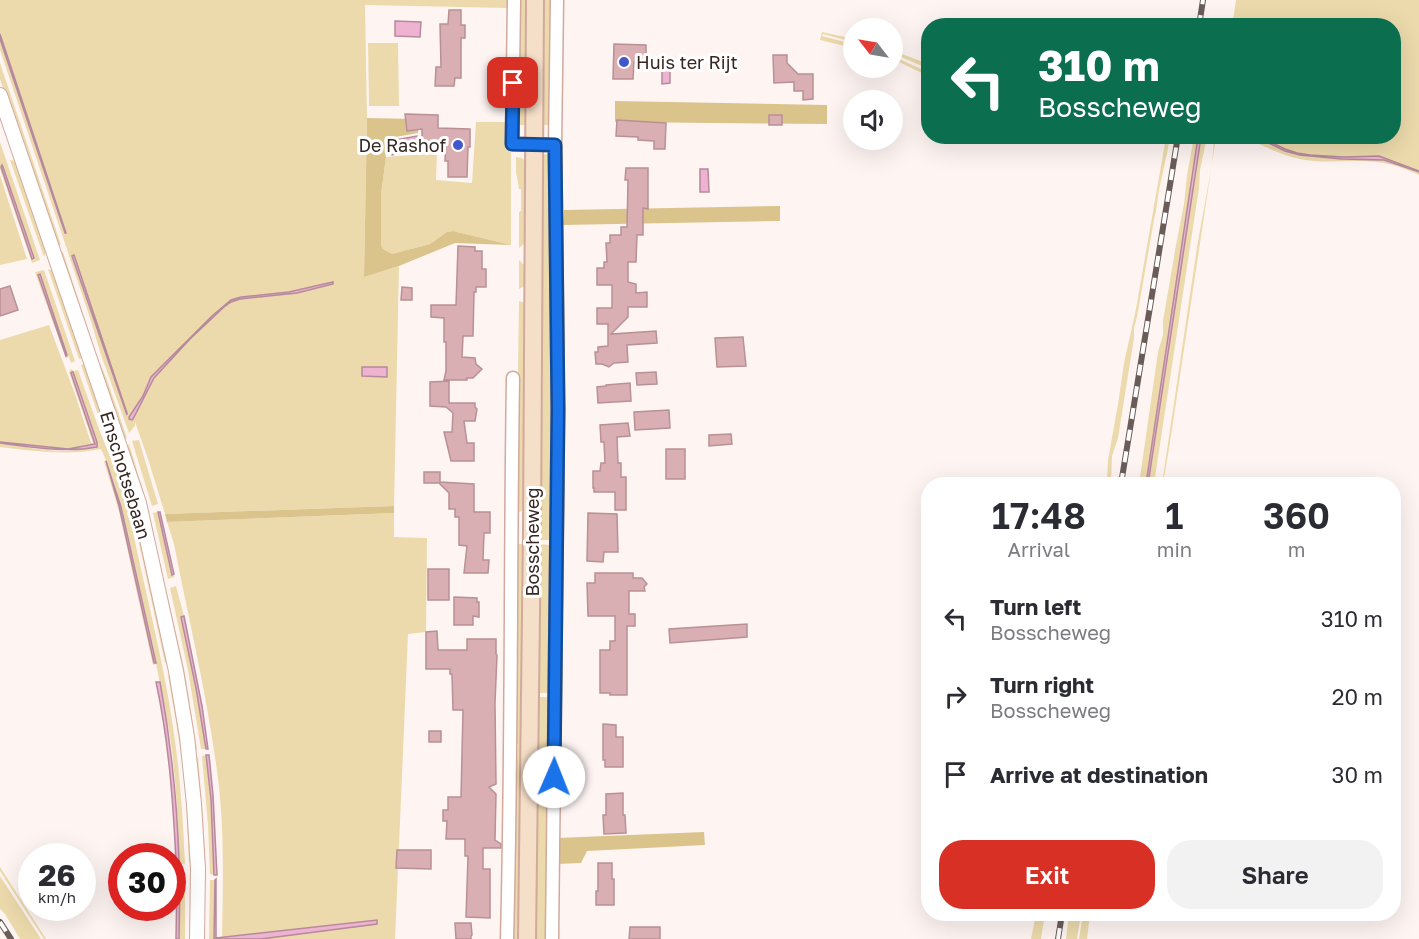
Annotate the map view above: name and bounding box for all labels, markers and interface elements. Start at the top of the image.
north arrow [843,18,903,78]
map controls [843,18,903,150]
text: 310 m [1038,40,1160,90]
icon: left [939,42,1017,120]
place label: Huis ter Rijt [636,51,738,73]
marker: Huis ter Rijt [617,55,631,69]
pin [487,57,538,108]
icon: arrive [496,66,529,99]
button: sound [843,90,903,150]
text: Bosscheweg [1038,91,1202,123]
place label: De Rashof [358,134,446,156]
marker: De Rashof [451,138,465,152]
street label: Enschotsebaan [96,408,156,542]
street label: Bosscheweg [521,488,543,597]
text: 17:48 [992,494,1086,537]
text: 1 [1165,494,1183,537]
text: 360 [1263,494,1330,537]
text: Arrival [1008,537,1070,561]
text: min [1157,537,1192,561]
text: m [1288,537,1305,561]
text: Turn left [990,593,1081,620]
icon: left [939,602,972,635]
text: 310 m [1321,605,1383,632]
text: Bosscheweg [990,620,1111,644]
text: Turn right [990,671,1094,698]
icon: right [939,680,972,713]
text: 20 m [1332,683,1383,710]
text: Bosscheweg [990,698,1111,722]
position arrow [522,745,586,809]
icon: arrive [939,758,972,791]
text: Arrive at destination [990,761,1208,788]
text: 30 m [1332,761,1383,788]
button: Exit [939,840,1155,909]
button: Share [1167,840,1383,909]
speed limit sign: 30 [108,843,186,921]
text: 26 [38,857,76,893]
text: km/h [38,888,76,906]

